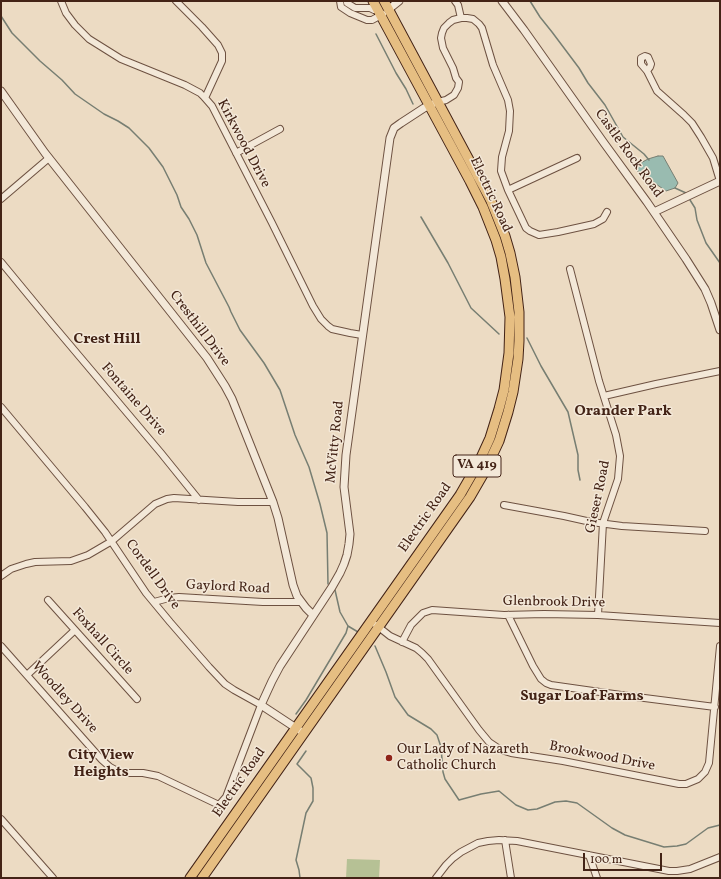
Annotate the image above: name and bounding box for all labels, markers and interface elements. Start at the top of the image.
street label: Kirkwood Drive [213,97,273,191]
street label: Castle Rock Road [590,106,666,202]
street label: Electric Road [465,155,515,235]
street label: Cresthill Drive [165,288,233,370]
district label: Crest Hill [73,331,141,349]
street label: Fontaine Drive [97,360,169,440]
street label: McVitty Road [323,400,349,484]
district label: Orander Park [574,403,672,421]
road number: VA 419 [453,455,501,477]
street label: Gieser Road [583,459,615,535]
street label: Electric Road [396,480,456,556]
street label: Cordell Drive [121,537,183,613]
street label: Gaylord Road [186,577,270,599]
street label: Glenbrook Drive [503,594,605,612]
street label: Foxhall Circle [68,605,136,679]
street label: Woodley Drive [27,659,101,737]
district label: Sugar Loaf Farms [520,688,644,706]
street label: Brookwood Drive [548,739,656,775]
place label: Our Lady of Nazareth Catholic Church [397,742,529,774]
street label: Electric Road [210,745,270,821]
district label: City View Heights [68,747,134,782]
marker: Our Lady of Nazareth Catholic Church [384,753,394,763]
scale bar [585,845,664,871]
text: 100 m [590,852,622,868]

